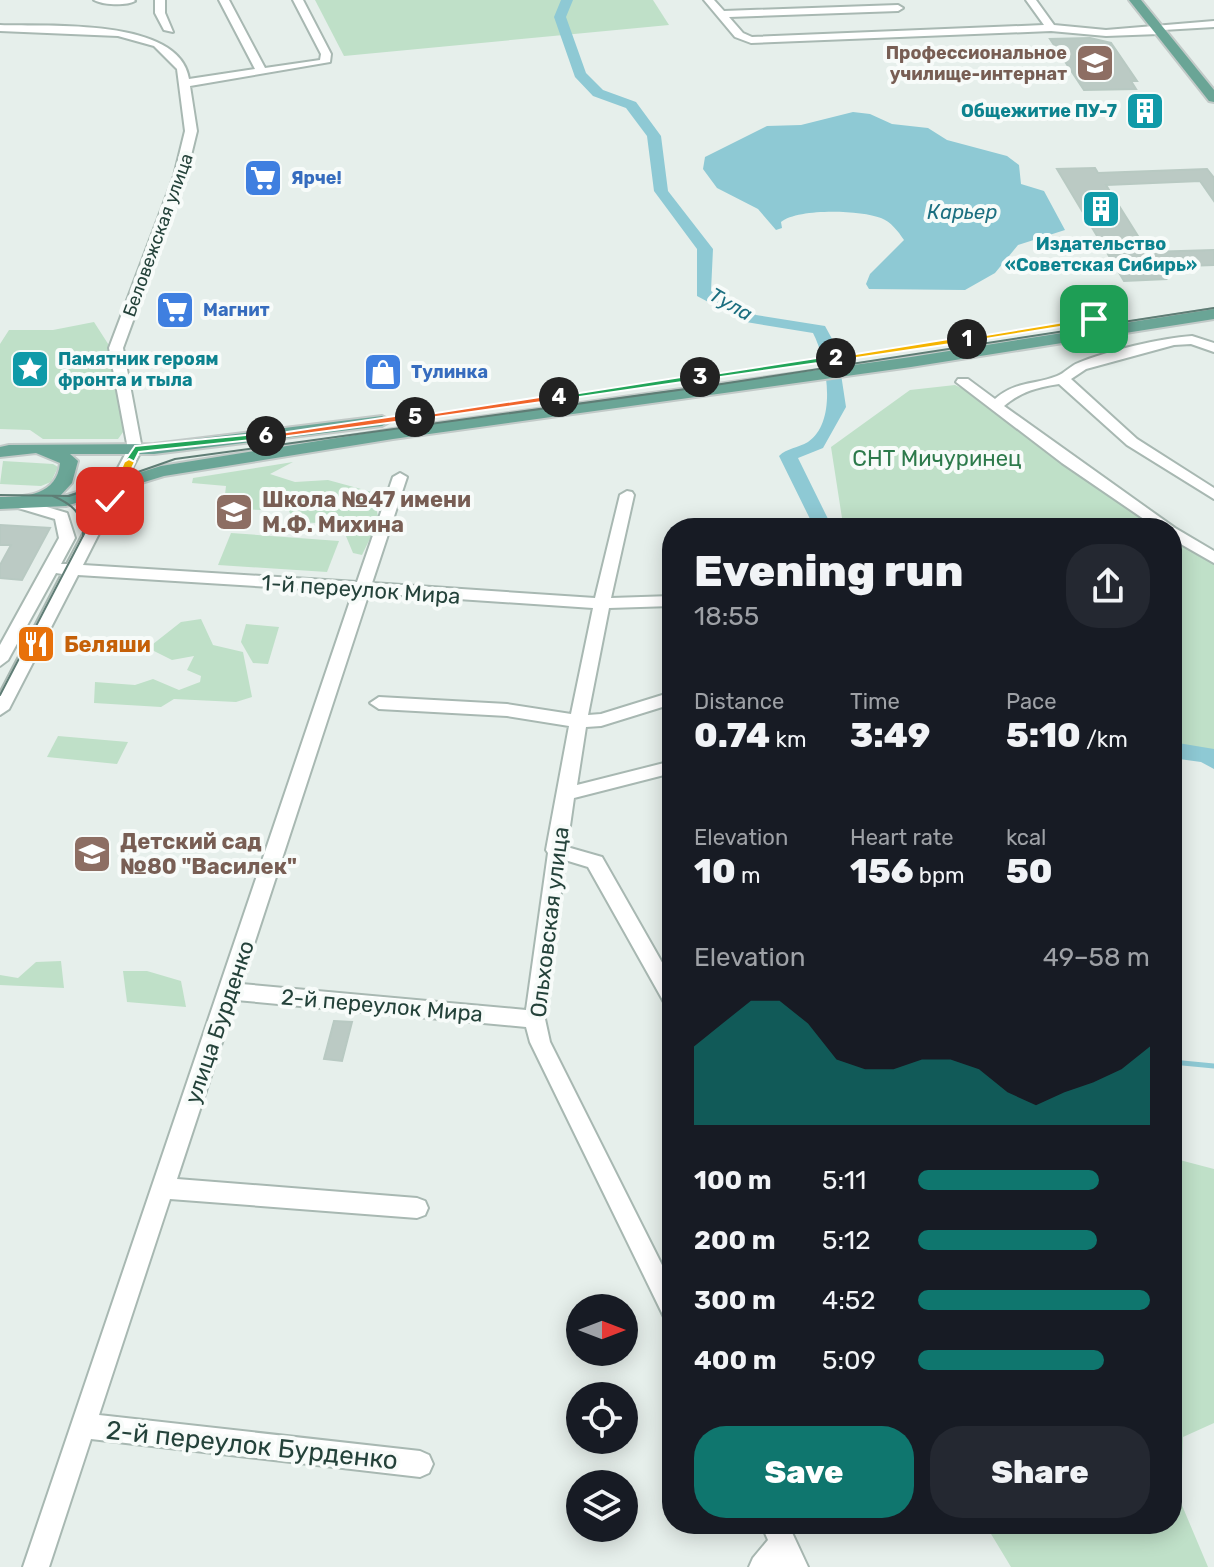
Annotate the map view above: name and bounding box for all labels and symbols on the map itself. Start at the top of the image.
place label: Профессиональное училище-интернат [886,42,1067,85]
school or university icon: Профессиональное училище-интернат [1074,42,1116,84]
building icon: Общежитие ПУ-7 [1124,90,1166,132]
place label: Общежитие ПУ-7 [961,100,1117,122]
street label: Беловежская улица [118,150,198,320]
supermarket icon: Ярче! [242,157,284,199]
place label: Ярче! [291,167,342,189]
building icon: Издательство «Советская Сибирь» [1080,188,1122,230]
water label: Карьер [927,200,997,224]
place label: Издательство «Советская Сибирь» [1005,233,1197,276]
water label: Тула [705,282,757,326]
pin [1060,285,1128,353]
supermarket icon: Магнит [154,289,196,331]
place label: Магнит [203,299,270,321]
pin: 1 [947,319,987,359]
pin: 2 [816,338,856,378]
place icon: Памятник героям фронта и тыла [9,348,51,390]
place label: Памятник героям фронта и тыла [58,348,219,391]
shop icon: Тулинка [362,351,404,393]
pin: 3 [680,357,720,397]
place label: Тулинка [411,361,488,383]
pin: 4 [539,377,579,417]
pin: 5 [395,397,435,437]
pin: 6 [246,416,286,456]
park label: СНТ Мичуринец [852,445,1022,472]
pin [76,467,144,535]
place label: Школа №47 имени М.Ф. Михина [262,486,471,538]
school or university icon: Школа №47 имени М.Ф. Михина [213,491,255,533]
street label: 1-й переулок Мира [261,569,461,610]
restaurant icon: Беляши [15,623,57,665]
place label: Беляши [64,631,151,658]
street label: Ольховская улица [524,825,575,1019]
place label: Детский сад №80 "Василек" [120,828,297,880]
school or university icon: Детский сад №80 "Василек" [71,833,113,875]
street label: улица Бурденко [179,937,260,1107]
street label: 2-й переулок Мира [280,983,484,1028]
north arrow [566,1294,638,1366]
street label: 2-й переулок Бурденко [104,1415,399,1476]

